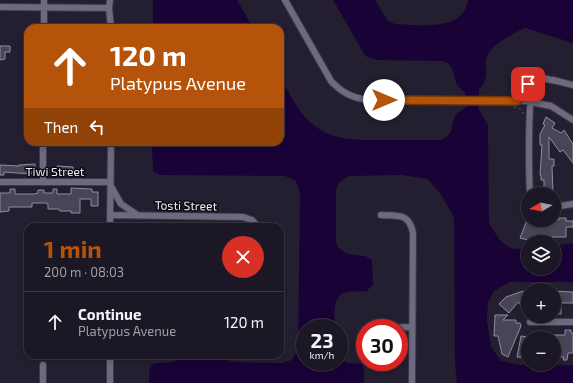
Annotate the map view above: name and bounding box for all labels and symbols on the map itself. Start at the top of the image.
pin [511,67,545,101]
position arrow [363,79,405,121]
street label: Tiwi Street [26,164,85,178]
north arrow [521,187,561,227]
street label: Tosti Street [155,197,218,213]
speed limit sign: 30 [356,319,408,371]

